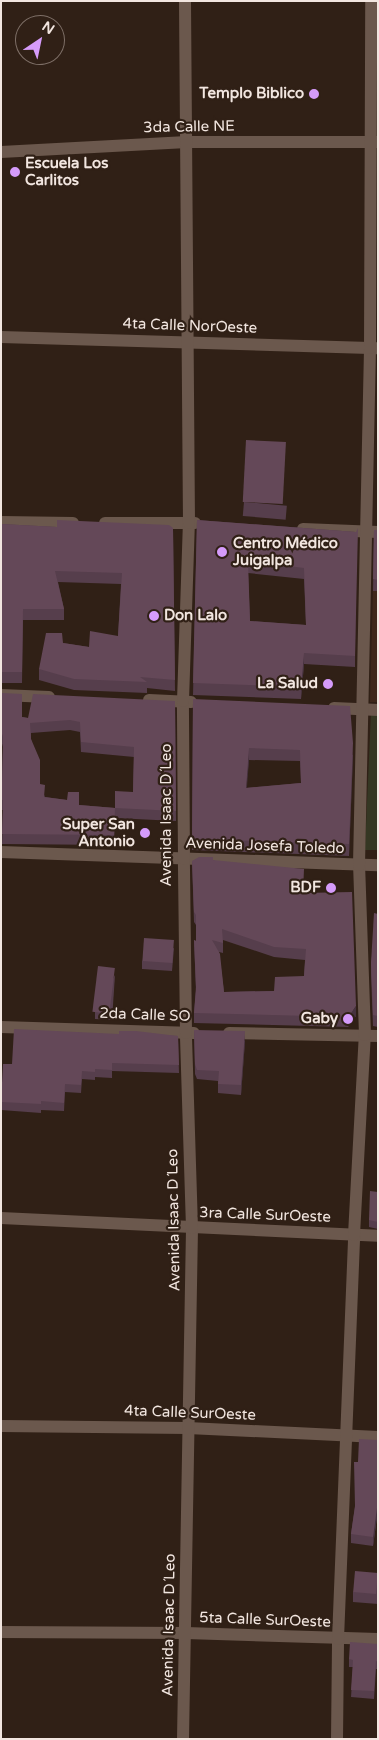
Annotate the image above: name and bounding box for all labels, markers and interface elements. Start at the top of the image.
north arrow [15,15,65,65]
text: N [39,18,58,38]
place label: Templo Biblico [199,85,304,103]
marker: Templo Biblico [308,88,320,100]
street label: 3da Calle NE [143,117,235,137]
place label: Escuela Los Carlitos [25,154,108,189]
marker: Escuela Los Carlitos [9,166,21,178]
street label: 4ta Calle NorOeste [122,315,258,337]
place label: Centro Médico Juigalpa [233,534,338,569]
marker: Centro Médico Juigalpa [215,545,229,559]
place label: Don Lalo [164,607,227,625]
marker: Don Lalo [148,610,160,622]
place label: La Salud [257,675,318,693]
marker: La Salud [322,678,334,690]
street label: Avenida Isaac D´Leo [158,744,176,886]
place label: Super San Antonio [62,815,135,850]
marker: Super San Antonio [139,827,151,839]
street label: Avenida Josefa Toledo [185,834,345,858]
place label: BDF [290,879,321,897]
marker: BDF [325,882,337,894]
street label: 2da Calle SO [99,1004,191,1026]
place label: Gaby [301,1010,338,1028]
marker: Gaby [342,1013,354,1025]
street label: Avenida Isaac D´Leo [164,1148,184,1292]
street label: 3ra Calle SurOeste [199,1204,331,1226]
street label: 4ta Calle SurOeste [124,1402,256,1424]
street label: Avenida Isaac D´Leo [159,1553,179,1697]
street label: 5ta Calle SurOeste [199,1609,331,1631]

